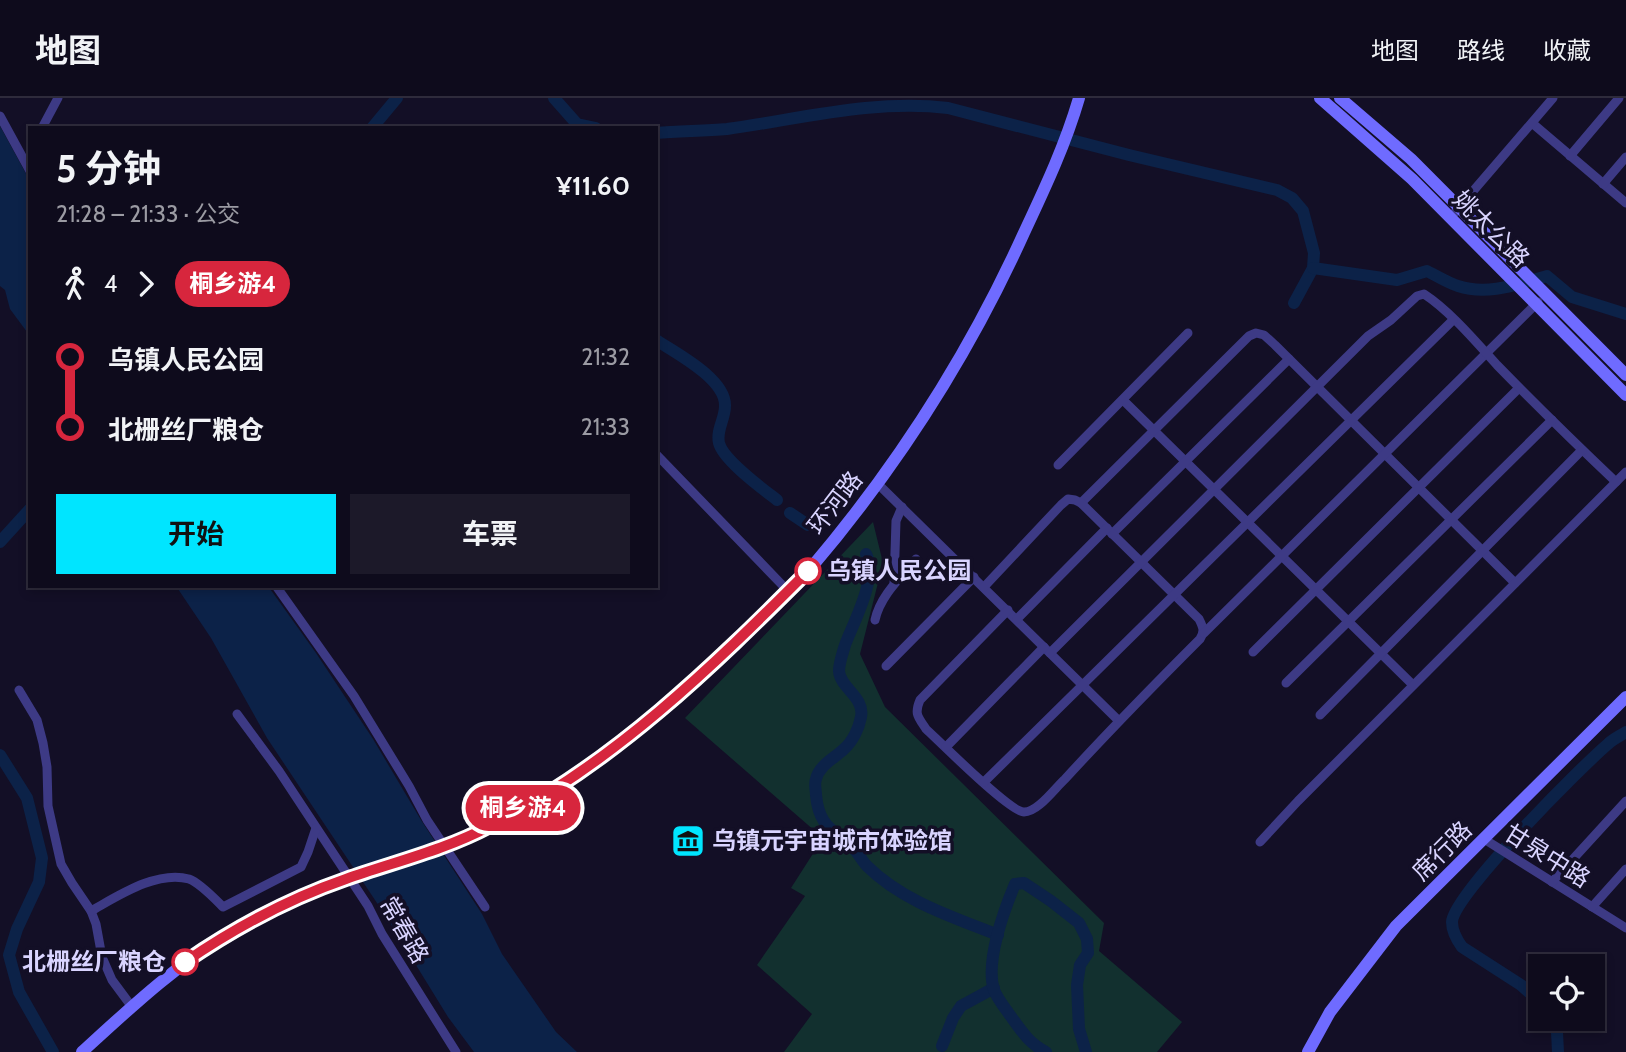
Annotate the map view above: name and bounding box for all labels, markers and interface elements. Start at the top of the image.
text: 地图 [35,30,101,70]
text: 地图 [1371,36,1419,65]
text: 路线 [1457,36,1505,65]
text: 收藏 [1543,36,1591,65]
text: 5 分钟 [56,145,161,192]
text: ¥11.60 [556,170,630,202]
street label: 姚太公路 [1447,184,1536,273]
text: 21:28 – 21:33 · 公交 [56,200,240,228]
icon: walk [56,265,94,303]
icon: forward [127,265,165,303]
text: 桐乡游4 [189,269,276,298]
text: 4 [104,270,117,298]
text: 21:32 [581,343,630,371]
text: 乌镇人民公园 [108,344,264,376]
text: 21:33 [581,413,630,441]
text: 北栅丝厂粮仓 [108,414,264,446]
street label: 环河路 [801,465,868,540]
button: 开始 [56,494,336,574]
button: 车票 [350,494,630,574]
place label: 乌镇人民公园 [827,556,971,585]
marker: 乌镇人民公园 [795,558,821,584]
line badge: 桐乡游4 [474,785,572,831]
text: 桐乡游4 [480,793,566,822]
street label: 席行路 [1406,815,1477,886]
street label: 甘泉中路 [1499,818,1596,893]
museum icon: 乌镇元宇宙城市体验馆 [669,822,707,860]
place label: 乌镇元宇宙城市体验馆 [712,826,952,855]
street label: 常春路 [374,891,435,968]
place label: 北栅丝厂粮仓 [22,947,166,976]
marker: 北栅丝厂粮仓 [172,949,198,975]
map controls [1528,954,1605,1031]
button: locate [1528,954,1605,1031]

